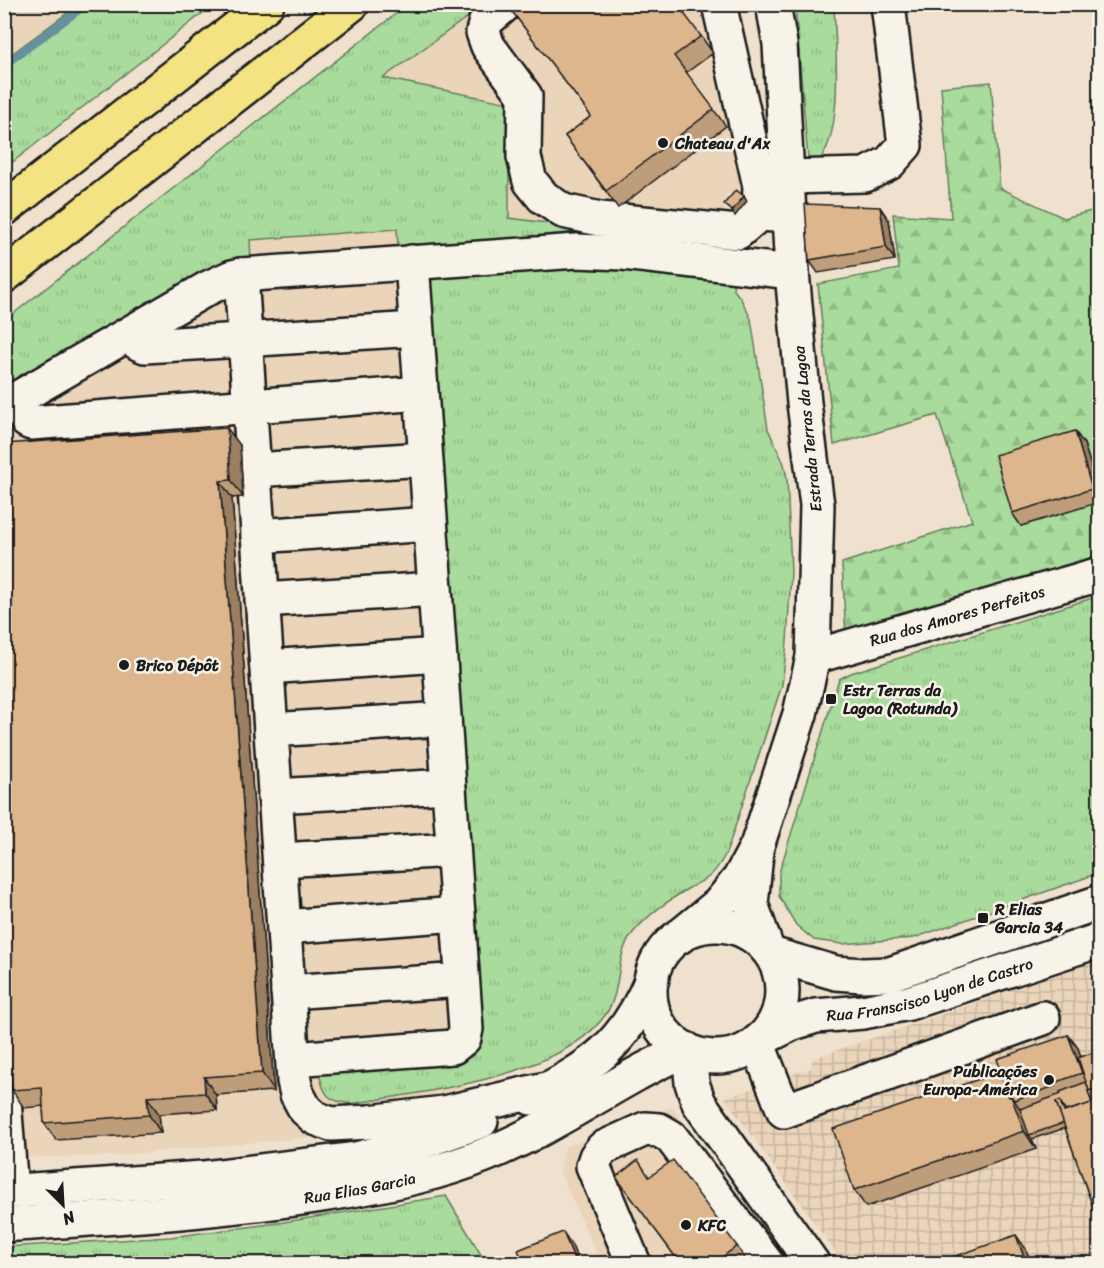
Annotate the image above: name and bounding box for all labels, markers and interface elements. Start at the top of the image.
place label: Chateau d'Ax [674,129,771,158]
marker: Chateau d'Ax [656,136,670,150]
street label: Estrada Terras da Lagoa [784,344,831,513]
street label: Rua dos Amores Perfeitos [866,577,1049,655]
place label: Brico Dépôt [136,651,219,680]
marker: Brico Dépôt [117,658,131,672]
place label: Estr Terras da Lagoa (Rotunda) [843,676,958,723]
marker: Estr Terras da Lagoa (Rotunda) [824,692,838,706]
place label: R Elias Garcia 34 [994,895,1063,942]
marker: R Elias Garcia 34 [976,911,990,925]
street label: Rua Franscisco Lyon de Castro [825,949,1037,1030]
place label: Publicações Europa-América [923,1057,1038,1104]
marker: Publicações Europa-América [1042,1073,1056,1087]
street label: Rua Elias Garcia [302,1164,419,1213]
north arrow [33,1175,93,1235]
text: N [57,1202,81,1234]
place label: KFC [697,1211,726,1240]
marker: KFC [679,1218,693,1232]

